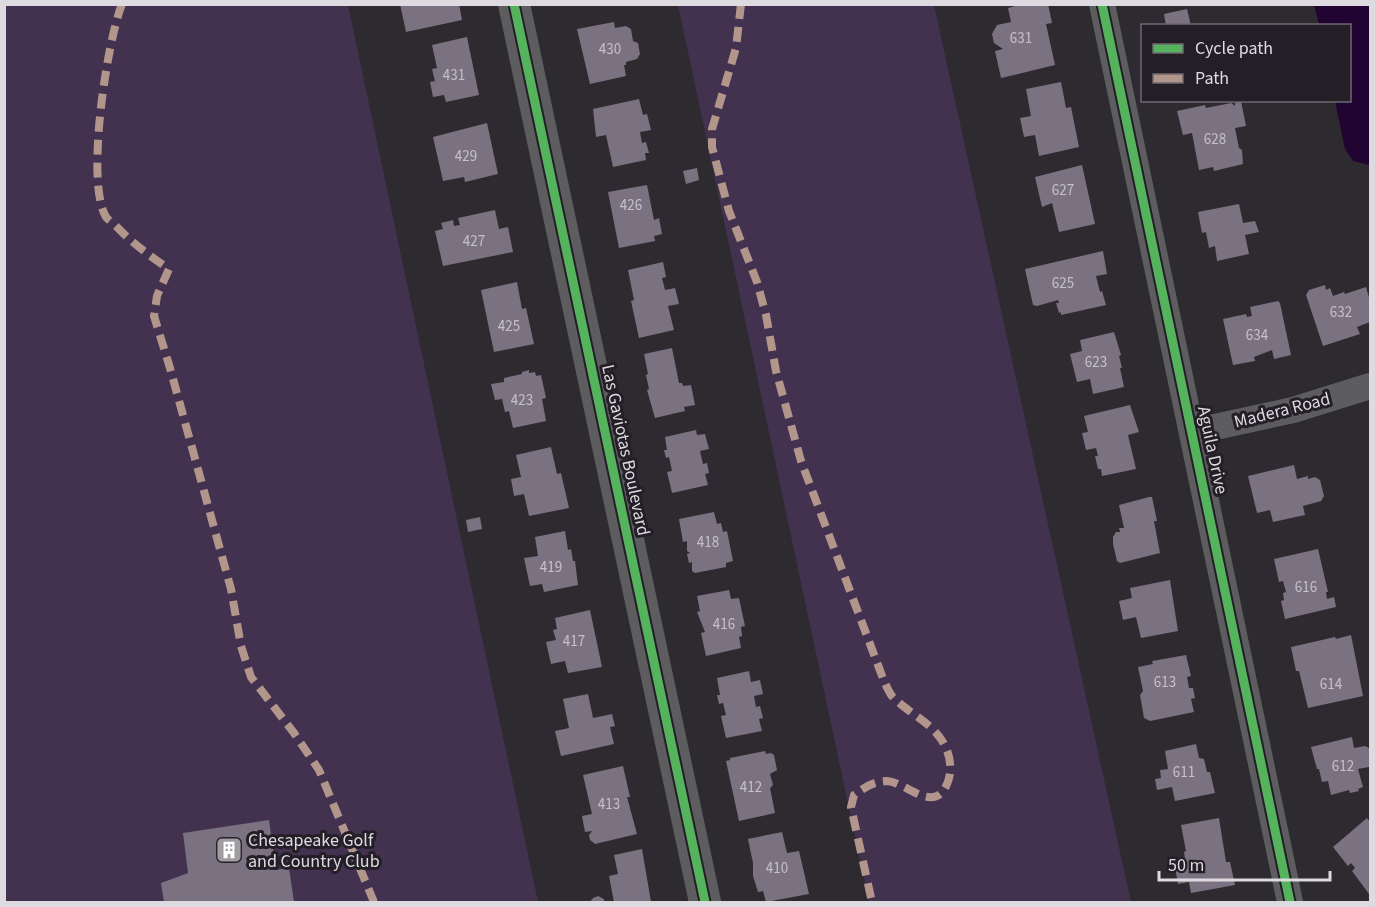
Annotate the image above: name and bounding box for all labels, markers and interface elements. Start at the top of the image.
legend [1141,24,1351,102]
house number: 631 [1010,28,1032,49]
text: Cycle path [1195,36,1273,61]
house number: 430 [599,39,621,60]
house number: 431 [443,65,465,86]
text: Path [1195,66,1229,91]
house number: 628 [1204,129,1226,150]
house number: 429 [455,146,477,167]
house number: 627 [1052,180,1074,201]
house number: 426 [620,195,642,216]
house number: 427 [463,231,485,252]
house number: 625 [1052,273,1074,294]
house number: 632 [1330,302,1352,323]
house number: 425 [498,316,520,337]
house number: 634 [1246,325,1269,346]
house number: 623 [1085,352,1107,373]
street label: Las Gaviotas Boulevard [595,362,656,538]
street label: Madera Road [1231,386,1333,434]
house number: 423 [511,390,533,411]
street label: Aguila Drive [1191,404,1234,496]
house number: 418 [697,532,719,553]
house number: 419 [540,557,562,578]
house number: 616 [1295,577,1317,598]
house number: 416 [713,614,735,635]
house number: 417 [563,631,585,652]
house number: 613 [1154,672,1176,693]
house number: 614 [1320,674,1343,695]
house number: 612 [1332,756,1354,777]
house number: 611 [1173,762,1195,783]
house number: 412 [740,777,762,798]
house number: 413 [598,794,620,815]
place label: Chesapeake Golf and Country Club [248,828,380,874]
building icon: Chesapeake Golf and Country Club [214,835,244,865]
scale bar [1159,844,1330,882]
text: 50 m [1168,853,1204,878]
house number: 410 [766,858,788,879]

